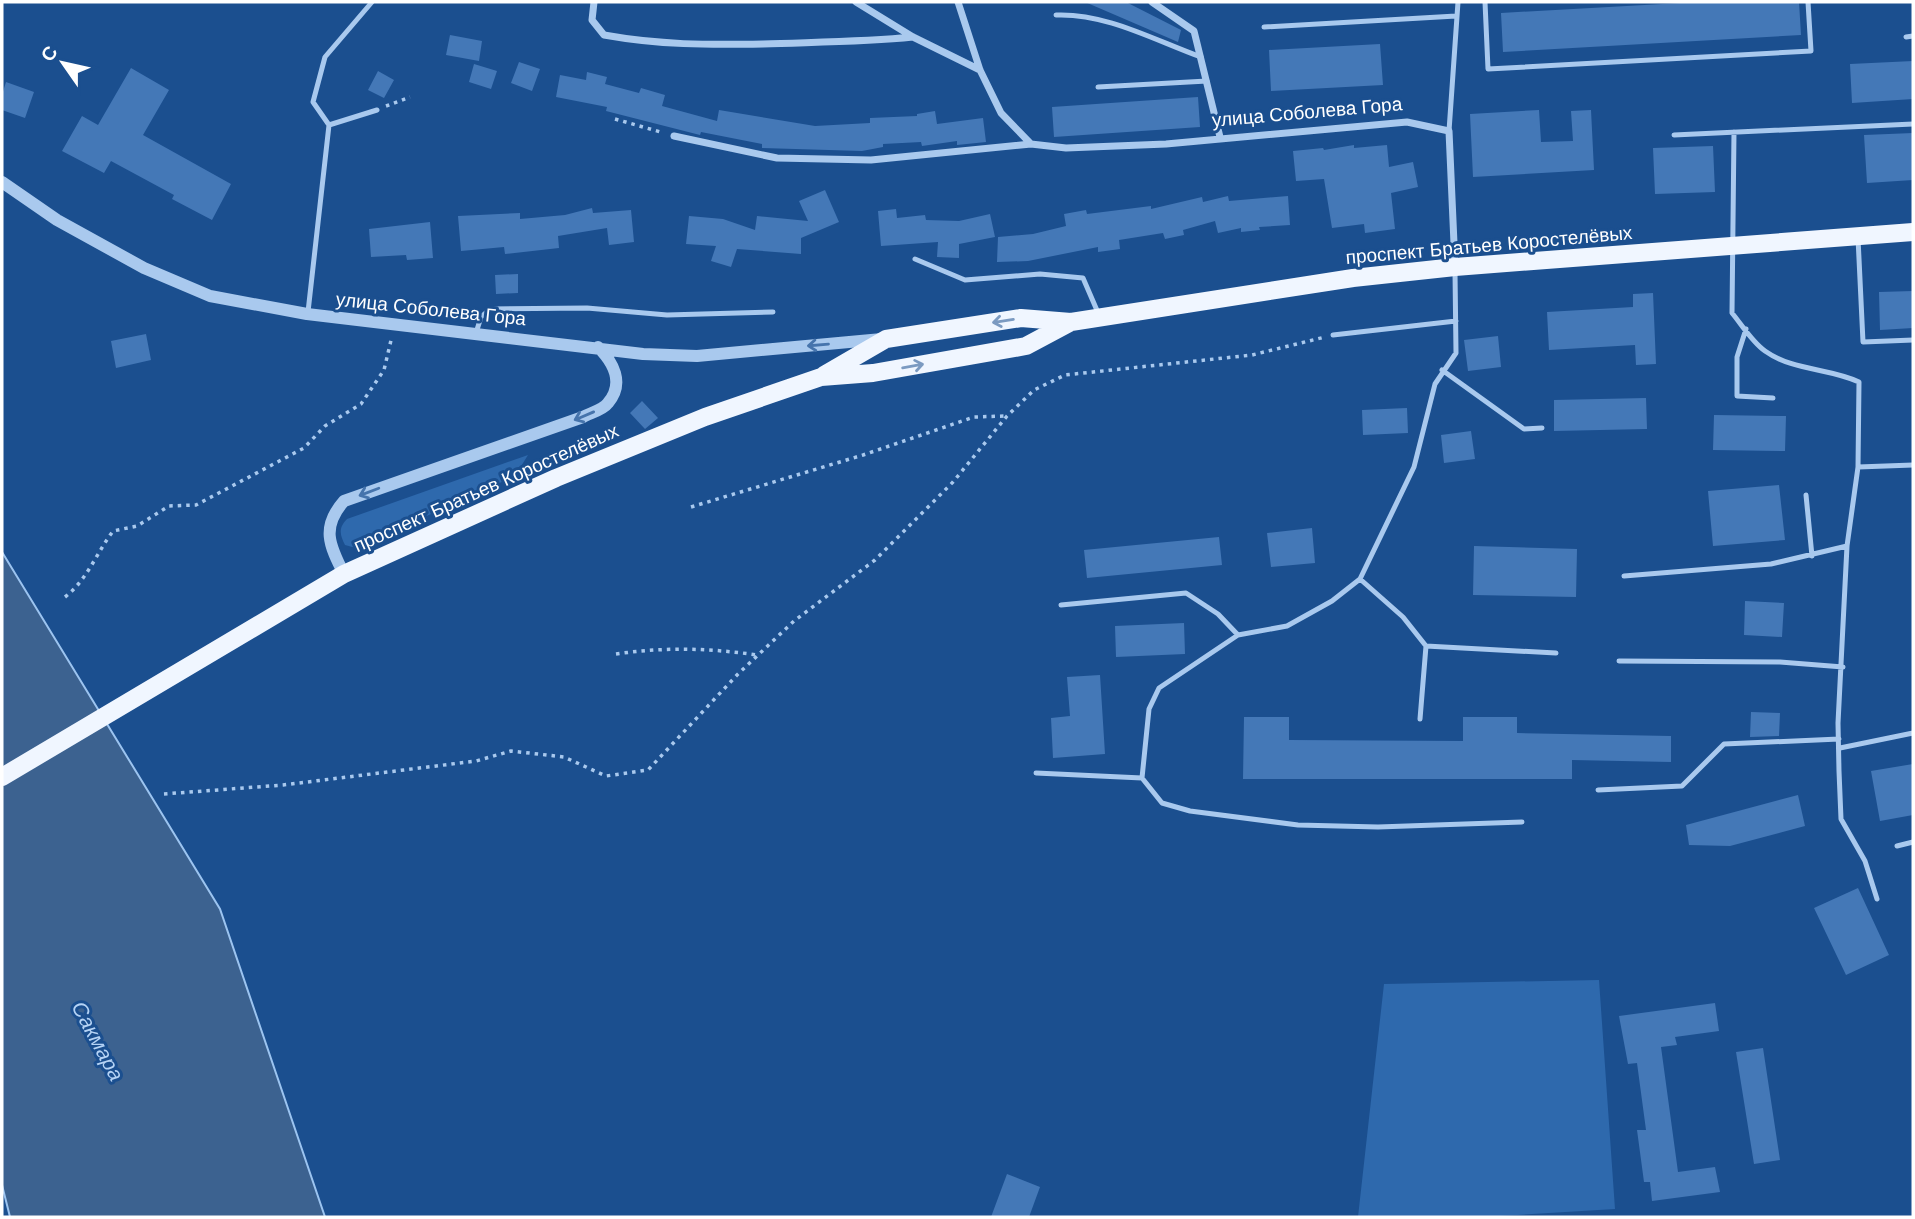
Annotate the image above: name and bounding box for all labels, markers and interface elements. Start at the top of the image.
north arrow [28,28,98,98]
text: С [37,42,62,65]
street label: улица Соболева Гора [1211,93,1403,131]
street label: проспект Братьев Коростелёвых [1345,222,1634,268]
street label: улица Соболева Гора [335,289,527,329]
one-way arrow [993,315,1015,328]
one-way arrow [807,339,830,352]
one-way arrow [901,359,924,373]
one-way arrow [574,410,595,423]
street label: проспект Братьев Коростелёвых [350,420,622,556]
one-way arrow [359,486,381,499]
water label: Сакмара [68,997,128,1085]

